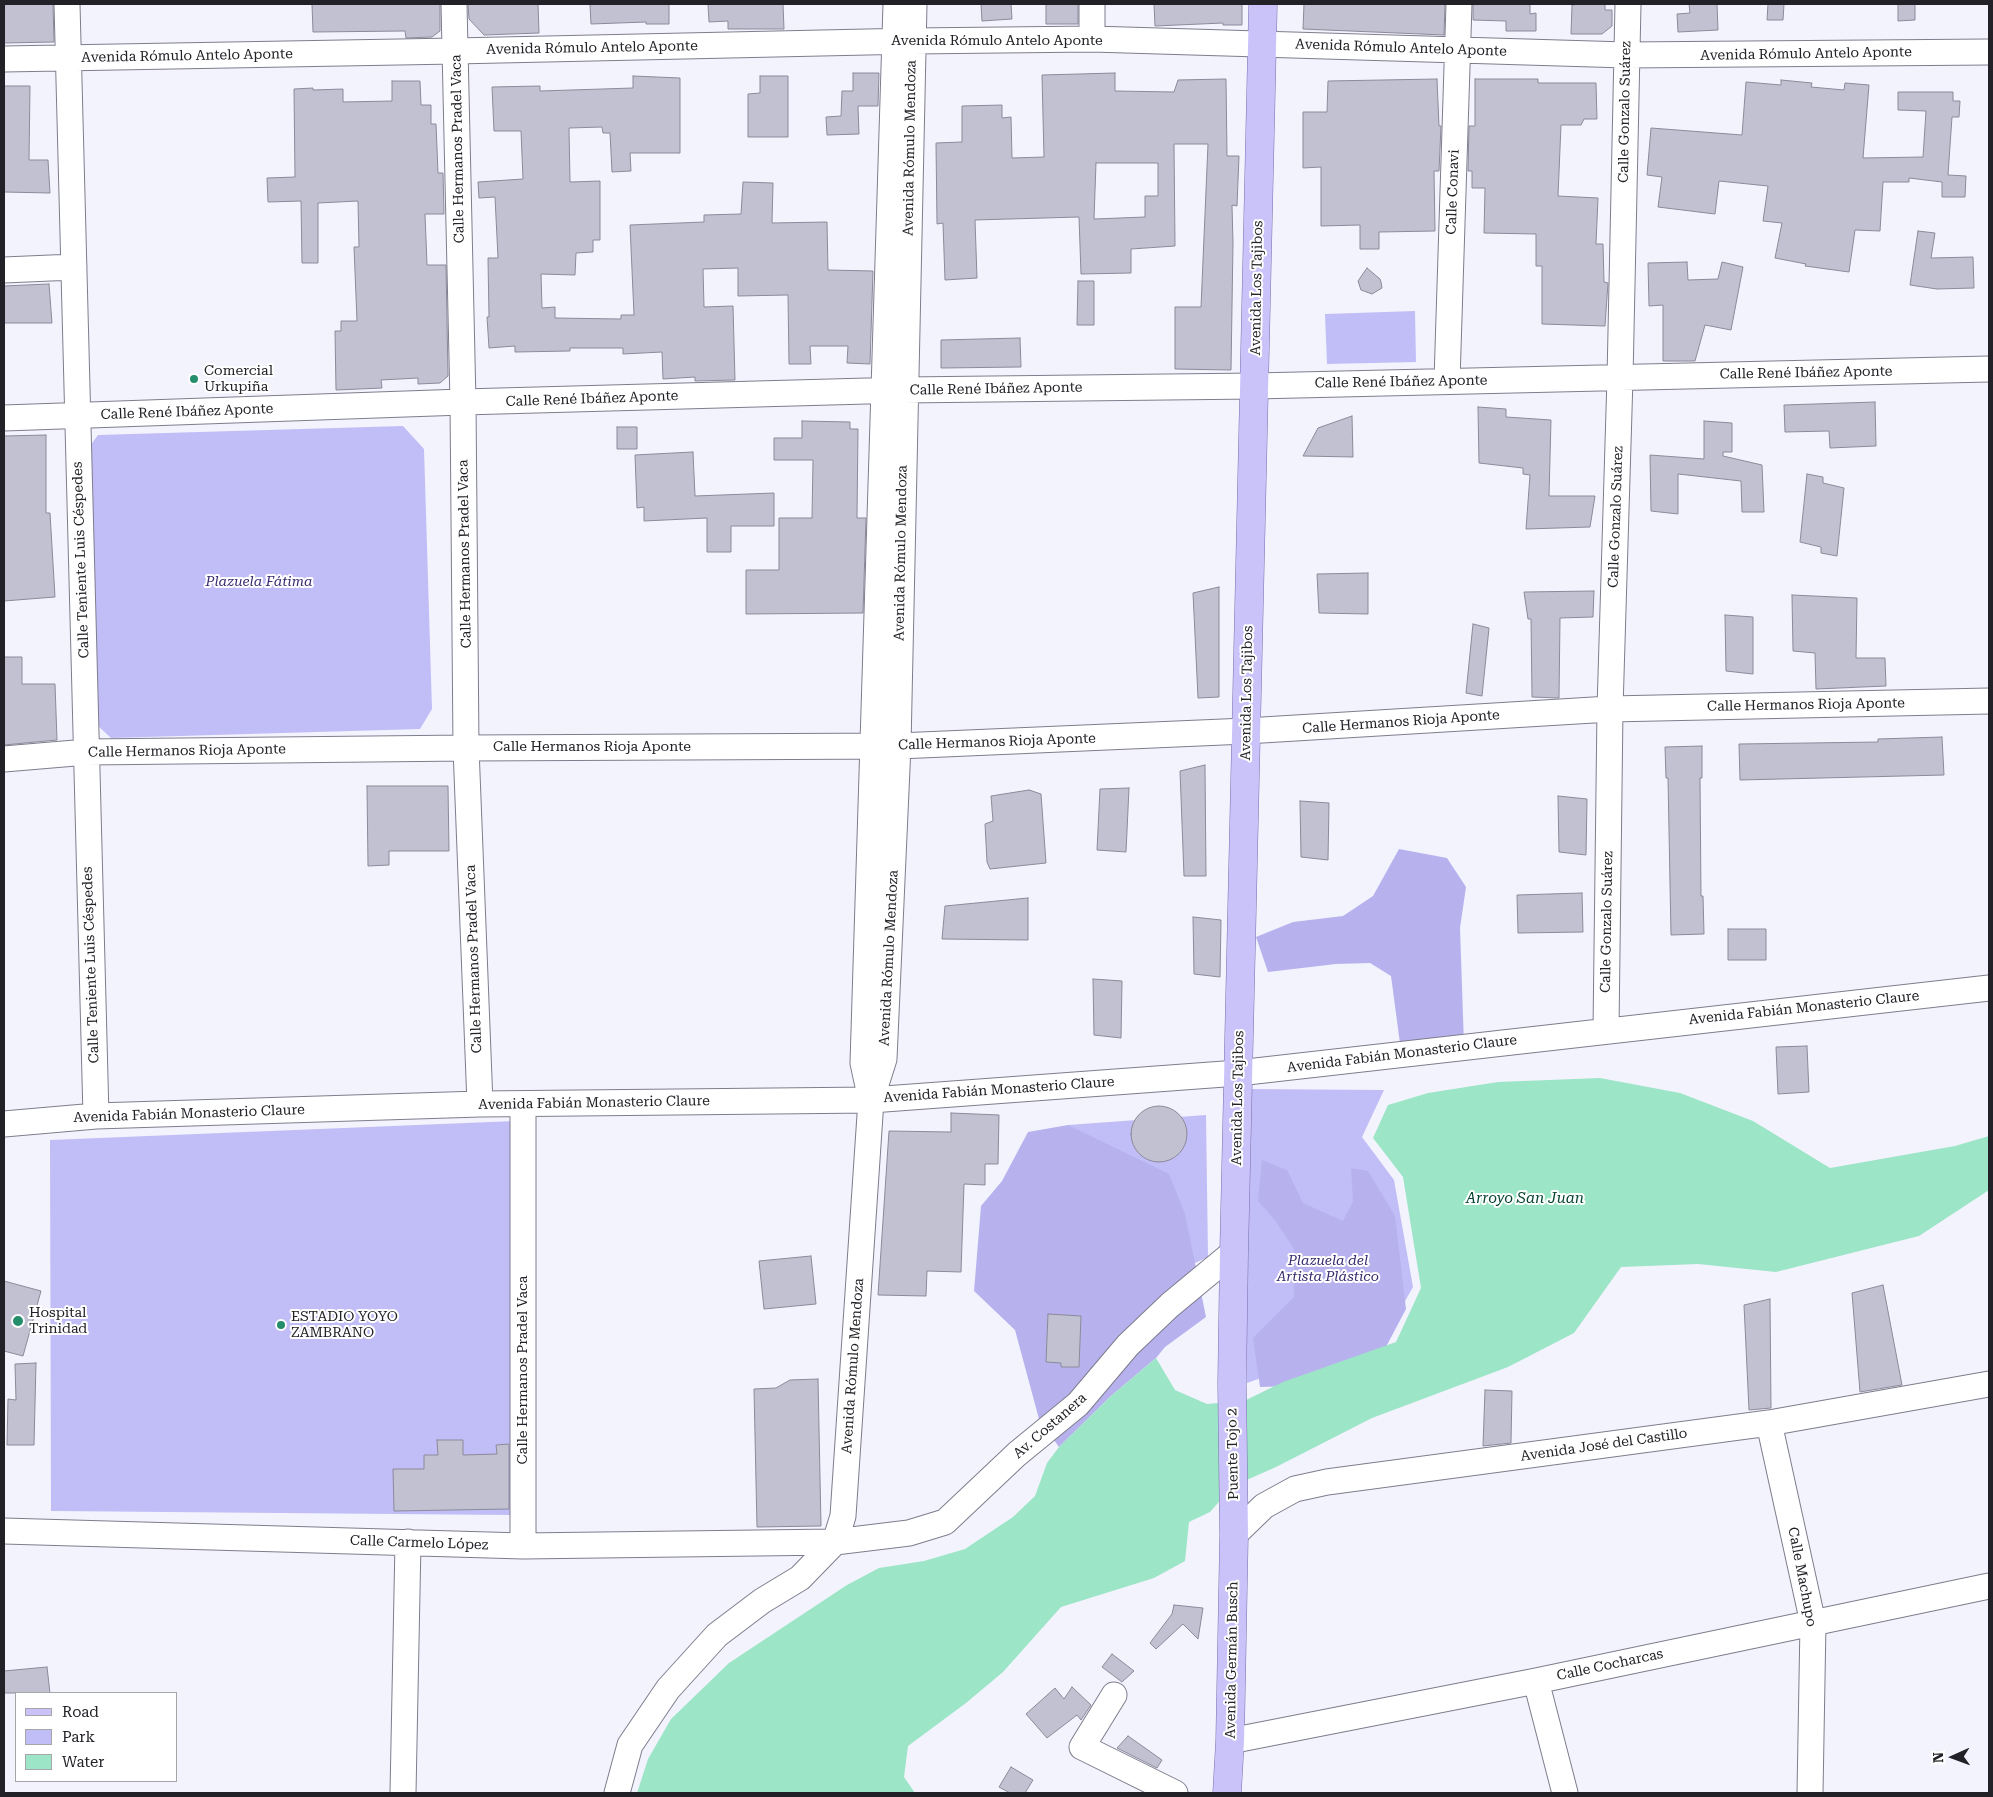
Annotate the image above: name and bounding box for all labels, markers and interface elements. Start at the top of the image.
street label: Avenida Rómulo Antelo Aponte [891,33,1103,49]
street label: Avenida Rómulo Antelo Aponte [1295,36,1507,60]
street label: Avenida Rómulo Antelo Aponte [486,38,698,58]
street label: Calle Gonzalo Suárez [1615,41,1635,183]
street label: Avenida Rómulo Antelo Aponte [1700,44,1912,64]
street label: Avenida Rómulo Antelo Aponte [81,46,293,66]
street label: Calle Hermanos Pradel Vaca [448,54,468,244]
street label: Avenida Rómulo Mendoza [900,60,920,236]
street label: Calle Conavi [1443,149,1463,235]
street label: Avenida Los Tajibos [1247,220,1267,356]
place label: Comercial Urkupiña [204,363,273,396]
street label: Calle René Ibáñez Aponte [1720,363,1892,383]
street label: Calle René Ibáñez Aponte [1315,372,1487,392]
marker: Comercial Urkupiña [188,373,200,385]
street label: Calle René Ibáñez Aponte [910,379,1082,399]
street label: Calle René Ibáñez Aponte [505,388,679,410]
street label: Calle René Ibáñez Aponte [100,401,274,423]
street label: Calle Gonzalo Suárez [1605,446,1627,588]
street label: Calle Hermanos Pradel Vaca [455,459,475,649]
street label: Calle Teniente Luis Céspedes [69,461,93,659]
street label: Avenida Rómulo Mendoza [891,465,911,641]
park label: Plazuela Fátima [206,574,312,590]
street label: Avenida Los Tajibos [1237,625,1257,761]
street label: Calle Hermanos Rioja Aponte [1707,695,1905,715]
street label: Calle Hermanos Rioja Aponte [1302,707,1500,737]
street label: Calle Hermanos Rioja Aponte [898,730,1096,754]
street label: Calle Hermanos Rioja Aponte [493,739,691,755]
street label: Calle Hermanos Rioja Aponte [88,741,286,761]
street label: Calle Gonzalo Suárez [1597,851,1617,993]
street label: Calle Hermanos Pradel Vaca [462,864,486,1054]
street label: Calle Teniente Luis Céspedes [79,866,103,1064]
street label: Avenida Rómulo Mendoza [876,870,902,1046]
street label: Avenida Fabián Monasterio Claure [1688,988,1920,1028]
street label: Avenida Los Tajibos [1228,1030,1248,1166]
street label: Avenida Fabián Monasterio Claure [1286,1032,1518,1076]
street label: Avenida Fabián Monasterio Claure [883,1074,1115,1106]
street label: Avenida Fabián Monasterio Claure [478,1093,710,1113]
street label: Avenida Fabián Monasterio Claure [73,1102,305,1126]
water label: Arroyo San Juan [1466,1190,1584,1208]
park label: Plazuela del Artista Plástico [1277,1253,1379,1285]
street label: Calle Hermanos Pradel Vaca [515,1276,531,1464]
street label: Avenida Rómulo Mendoza [838,1278,868,1454]
place label: Hospital Trinidad [29,1305,87,1338]
place label: ESTADIO YOYO ZAMBRANO [291,1309,398,1341]
marker: Hospital Trinidad [11,1314,25,1328]
marker: ESTADIO YOYO ZAMBRANO [275,1319,287,1331]
street label: Av. Costanera [1010,1390,1090,1462]
street label: Puente Tojo 2 [1224,1408,1242,1500]
street label: Avenida José del Castillo [1520,1425,1688,1465]
street label: Calle Machupo [1784,1526,1820,1628]
street label: Calle Carmelo López [350,1532,488,1554]
street label: Avenida Germán Busch [1222,1581,1242,1739]
street label: Calle Cocharcas [1555,1646,1665,1684]
legend [15,1692,178,1782]
text: Road [62,1703,99,1721]
text: Park [62,1728,95,1746]
north arrow [1928,1732,1978,1782]
text: N [1930,1752,1946,1763]
text: Water [62,1753,104,1771]

